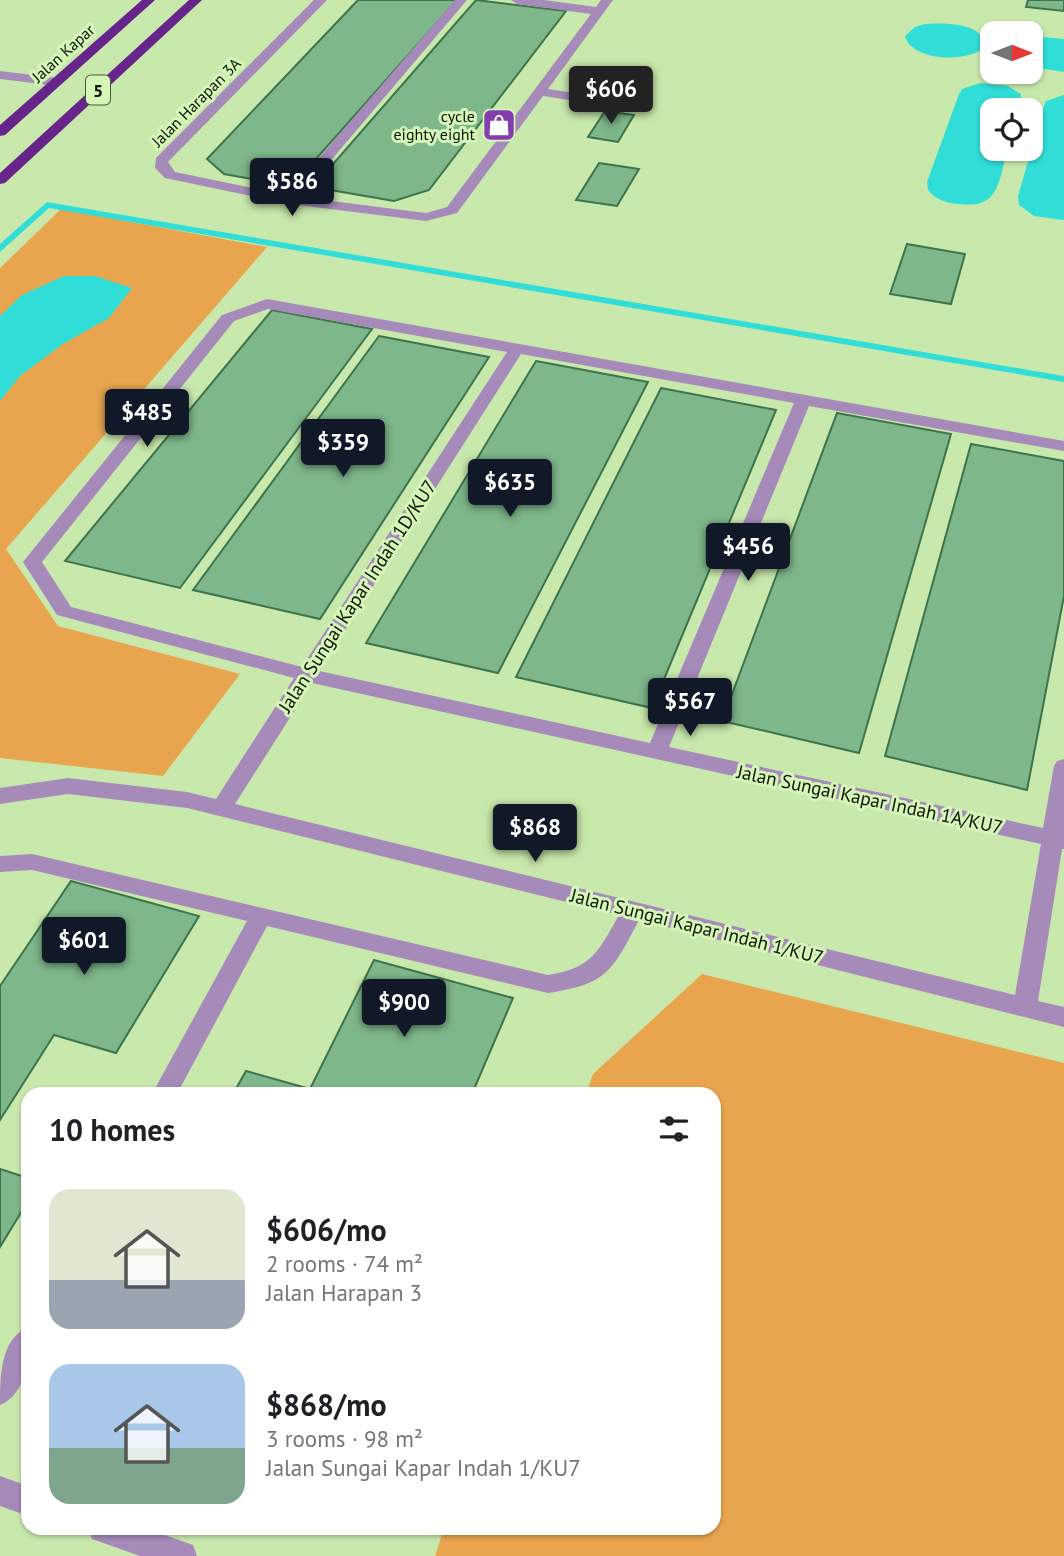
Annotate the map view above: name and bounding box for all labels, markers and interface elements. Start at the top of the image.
street label: Jalan Kapar [27,19,99,87]
north arrow [980,21,1043,84]
map controls [980,21,1043,161]
street label: Jalan Harapan 3A [147,53,245,151]
pin: $606 [570,66,652,126]
text: $606 [585,74,637,103]
road number: 5 [86,76,110,104]
button: locate [980,98,1043,161]
place label: cycle eighty eight [393,106,476,144]
shop icon: cycle eighty eight [480,106,518,144]
pin: $586 [251,158,333,218]
text: $586 [266,166,318,195]
pin: $485 [106,390,188,449]
text: $485 [121,397,173,426]
pin: $359 [302,420,384,479]
text: $359 [317,427,369,456]
pin: $635 [469,460,551,519]
text: $635 [484,467,536,496]
street label: Jalan Sungai Kapar Indah 1D/KU7 [272,475,441,718]
pin: $456 [707,524,789,583]
text: $456 [722,531,774,560]
pin: $567 [649,678,731,738]
text: $567 [664,686,716,715]
street label: Jalan Sungai Kapar Indah 1A/KU7 [734,759,1005,839]
pin: $868 [494,804,576,864]
text: $868 [509,812,561,841]
street label: Jalan Sungai Kapar Indah 1/KU7 [567,883,826,969]
pin: $601 [43,918,125,977]
text: $601 [58,925,110,954]
pin: $900 [363,979,445,1039]
text: $900 [378,987,430,1016]
text: 10 homes [49,1110,175,1149]
icon: filters [655,1110,693,1148]
text: $606/mo [266,1210,387,1249]
icon: home [105,1217,189,1301]
text: 2 rooms · 74 m² [266,1249,423,1278]
text: Jalan Harapan 3 [266,1278,422,1307]
text: $868/mo [266,1385,387,1424]
icon: home [105,1392,189,1476]
text: 3 rooms · 98 m² [266,1424,423,1453]
text: Jalan Sungai Kapar Indah 1/KU7 [266,1453,581,1482]

